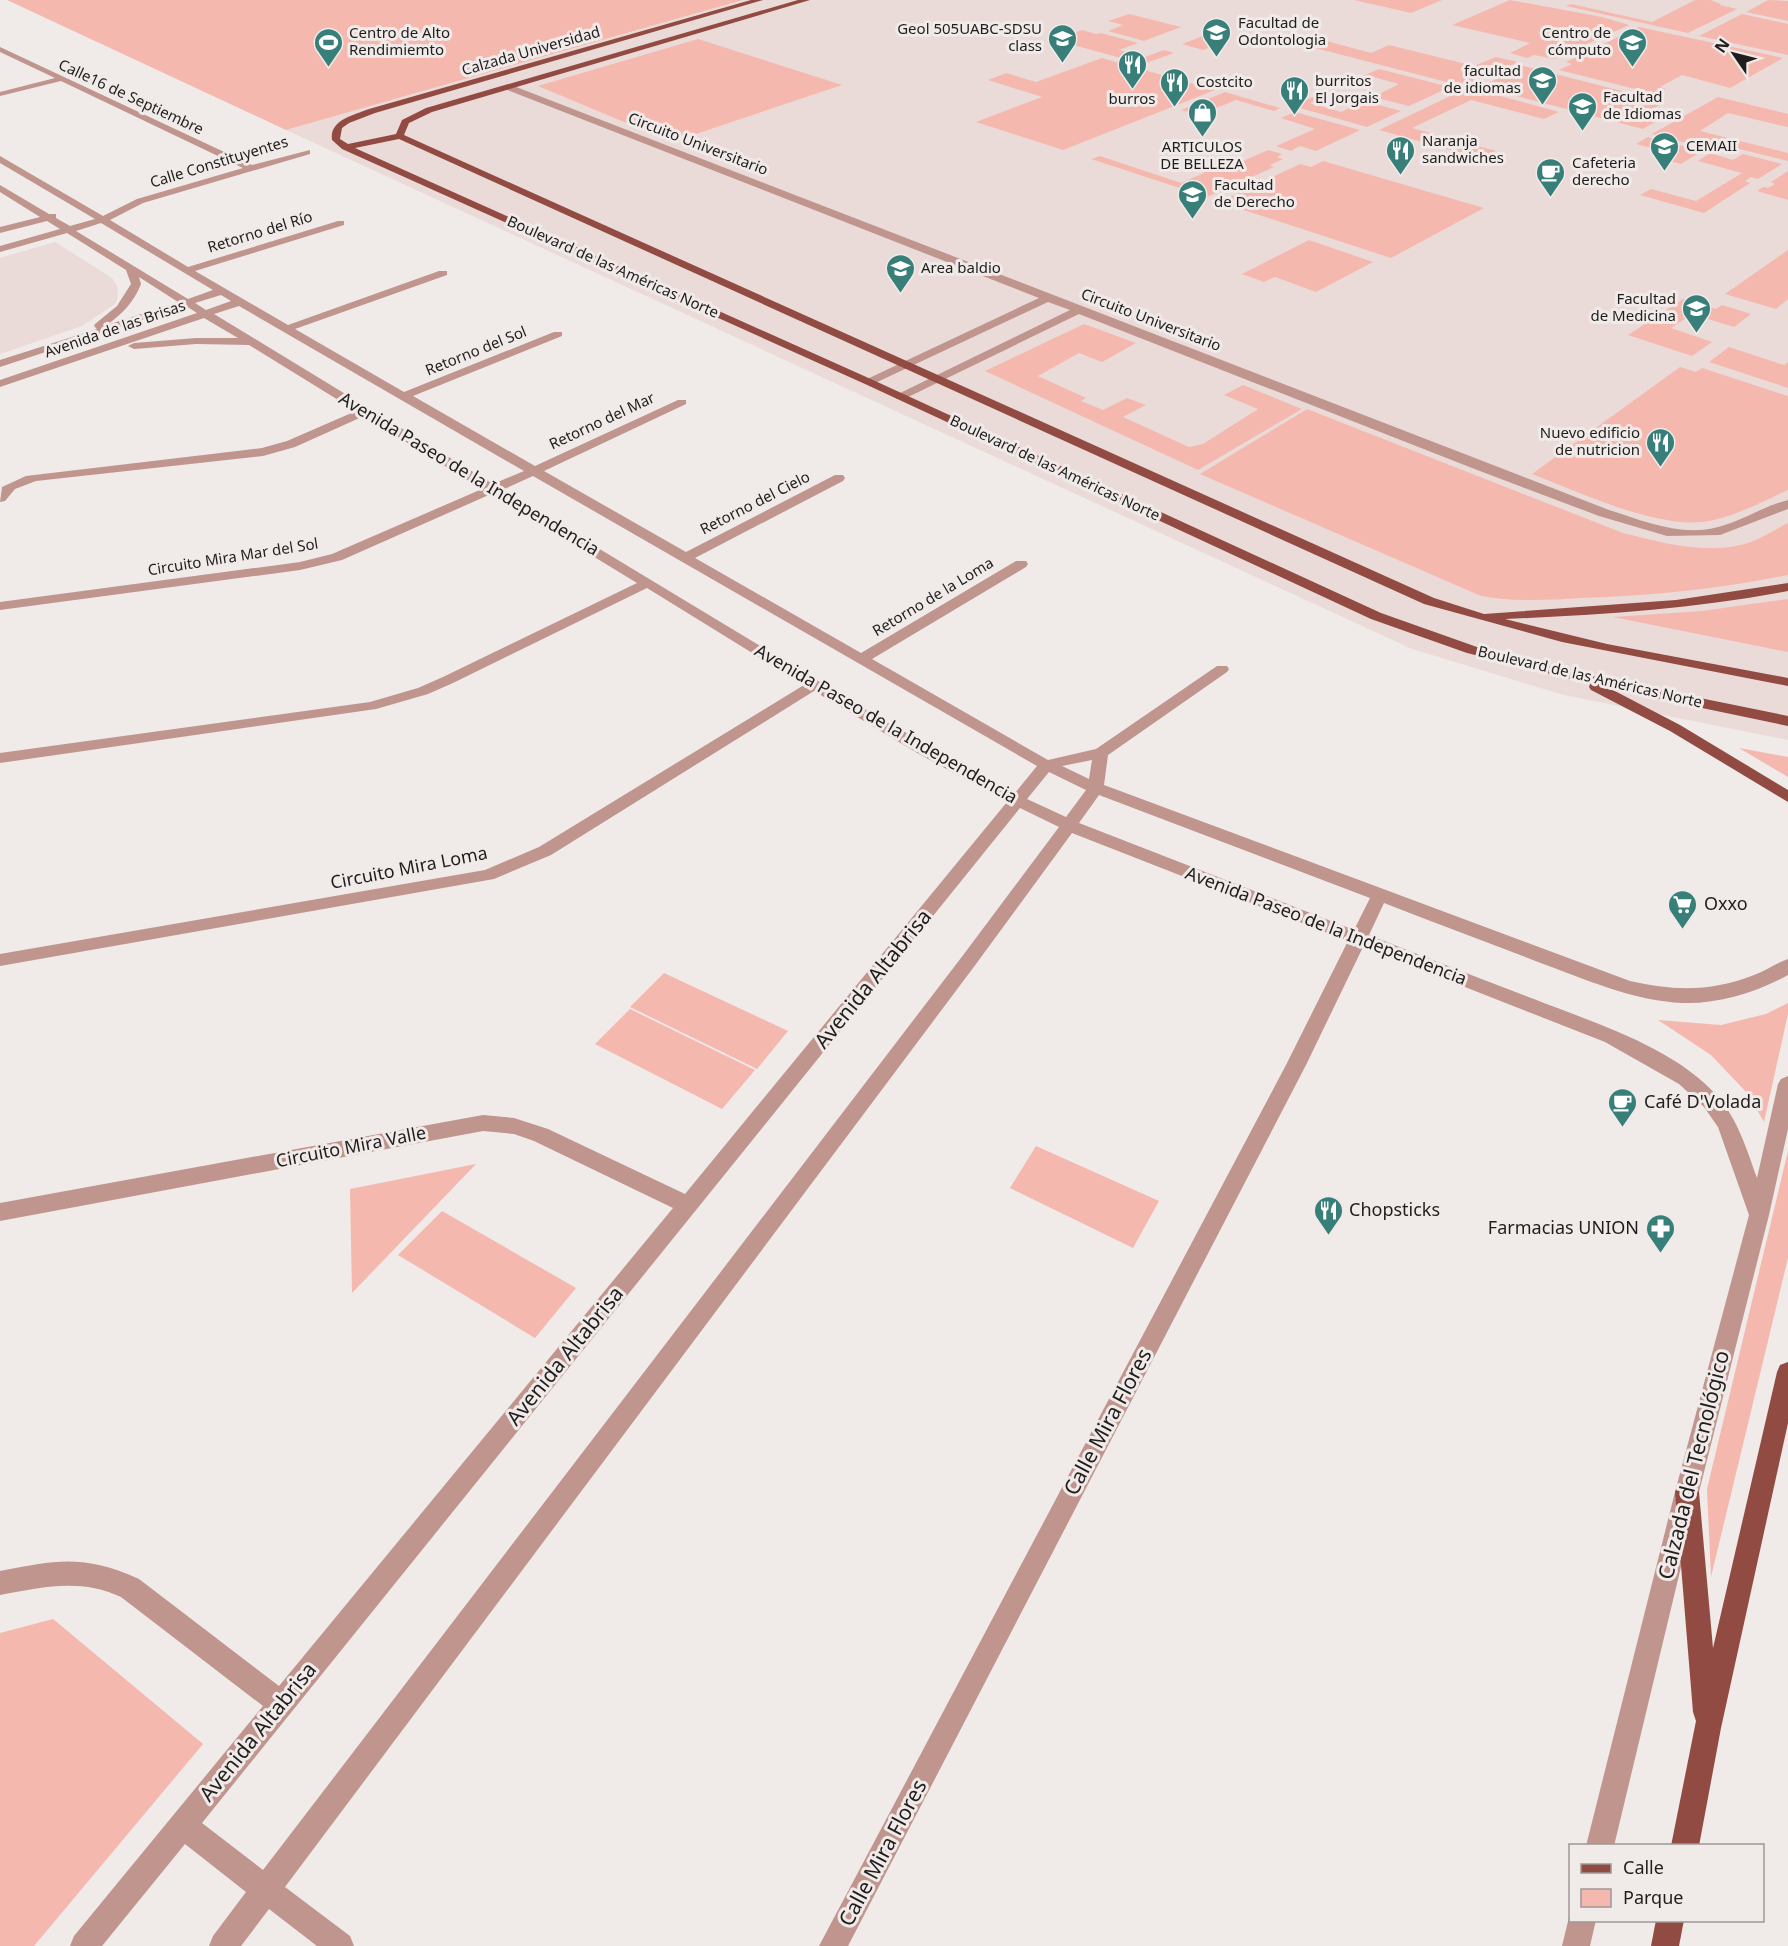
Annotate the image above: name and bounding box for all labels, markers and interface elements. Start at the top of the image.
place label: Facultad de Odontologia [1238,12,1326,49]
school or university icon: Facultad de Odontologia [1201,16,1233,58]
place label: Geol 505UABC-SDSU class [897,18,1042,55]
street label: Calzada Universidad [459,21,602,79]
place label: Centro de Alto Rendimiemto [349,22,450,59]
school or university icon: Geol 505UABC-SDSU class [1047,22,1079,64]
place label: Centro de cómputo [1542,22,1611,59]
north arrow [1704,24,1764,84]
sports icon: Centro de Alto Rendimiemto [312,26,344,68]
school or university icon: Centro de cómputo [1616,26,1648,68]
text: N [1709,34,1734,57]
restaurant icon: burros [1116,48,1148,90]
street label: Calle16 de Septiembre [56,54,207,139]
place label: facultad de idiomas [1444,60,1521,97]
school or university icon: facultad de idiomas [1526,64,1558,106]
restaurant icon: Costcito [1159,66,1191,108]
place label: burritos El Jorgais [1315,70,1379,107]
place label: Costcito [1196,71,1253,91]
restaurant icon: burritos El Jorgais [1278,74,1310,116]
place label: Facultad de Idiomas [1603,86,1681,123]
place label: burros [1109,88,1155,108]
school or university icon: Facultad de Idiomas [1566,90,1598,132]
shop icon: ARTICULOS DE BELLEZA [1186,96,1218,138]
street label: Circuito Universitario [626,107,771,179]
place label: Naranja sandwiches [1422,130,1504,167]
school or university icon: CEMAII [1649,130,1681,172]
street label: Calle Constituyentes [147,131,290,192]
restaurant icon: Naranja sandwiches [1385,134,1417,176]
place label: CEMAII [1686,135,1737,155]
place label: ARTICULOS DE BELLEZA [1160,136,1244,173]
place label: Cafeteria derecho [1572,152,1636,189]
cafe icon: Cafeteria derecho [1535,156,1567,198]
place label: Facultad de Derecho [1214,174,1295,211]
school or university icon: Facultad de Derecho [1177,178,1209,220]
street label: Retorno del Río [205,206,314,256]
street label: Boulevard de las Américas Norte [504,210,722,322]
school or university icon: Area baldio [884,252,916,294]
place label: Area baldio [921,257,1001,277]
street label: Circuito Universitario [1079,283,1224,355]
place label: Facultad de Medicina [1590,288,1676,325]
school or university icon: Facultad de Medicina [1681,292,1713,334]
street label: Avenida de las Brisas [41,295,188,362]
street label: Retorno del Sol [422,321,529,379]
street label: Avenida Paseo de la Independencia [335,386,604,561]
street label: Retorno del Mar [546,387,658,453]
street label: Boulevard de las Américas Norte [947,410,1164,525]
place label: Nuevo edificio de nutricion [1540,422,1640,459]
restaurant icon: Nuevo edificio de nutricion [1645,426,1677,468]
street label: Retorno del Cielo [696,466,813,538]
street label: Circuito Mira Mar del Sol [146,533,320,579]
street label: Retorno de la Loma [868,552,997,640]
street label: Avenida Paseo de la Independencia [751,638,1022,808]
street label: Boulevard de las Américas Norte [1476,640,1704,712]
street label: Circuito Mira Loma [328,840,489,894]
street label: Avenida Paseo de la Independencia [1182,860,1471,990]
supermarket icon: Oxxo [1667,888,1699,930]
place label: Oxxo [1704,891,1748,915]
street label: Avenida Altabrisa [807,903,937,1054]
cafe icon: Café D'Volada [1607,1086,1639,1128]
place label: Café D'Volada [1644,1089,1761,1113]
street label: Circuito Mira Valle [274,1120,428,1172]
restaurant icon: Chopsticks [1312,1194,1344,1236]
place label: Chopsticks [1349,1197,1440,1221]
pharmacy icon: Farmacias UNION [1644,1212,1676,1254]
place label: Farmacias UNION [1488,1215,1639,1239]
street label: Avenida Altabrisa [499,1280,629,1431]
street label: Calle Mira Flores [1057,1343,1158,1500]
street label: Calzada del Tecnológico [1651,1347,1735,1582]
street label: Avenida Altabrisa [192,1656,322,1807]
street label: Calle Mira Flores [832,1774,933,1931]
legend [1569,1844,1764,1922]
text: Calle [1623,1855,1664,1879]
text: Parque [1623,1885,1683,1909]

